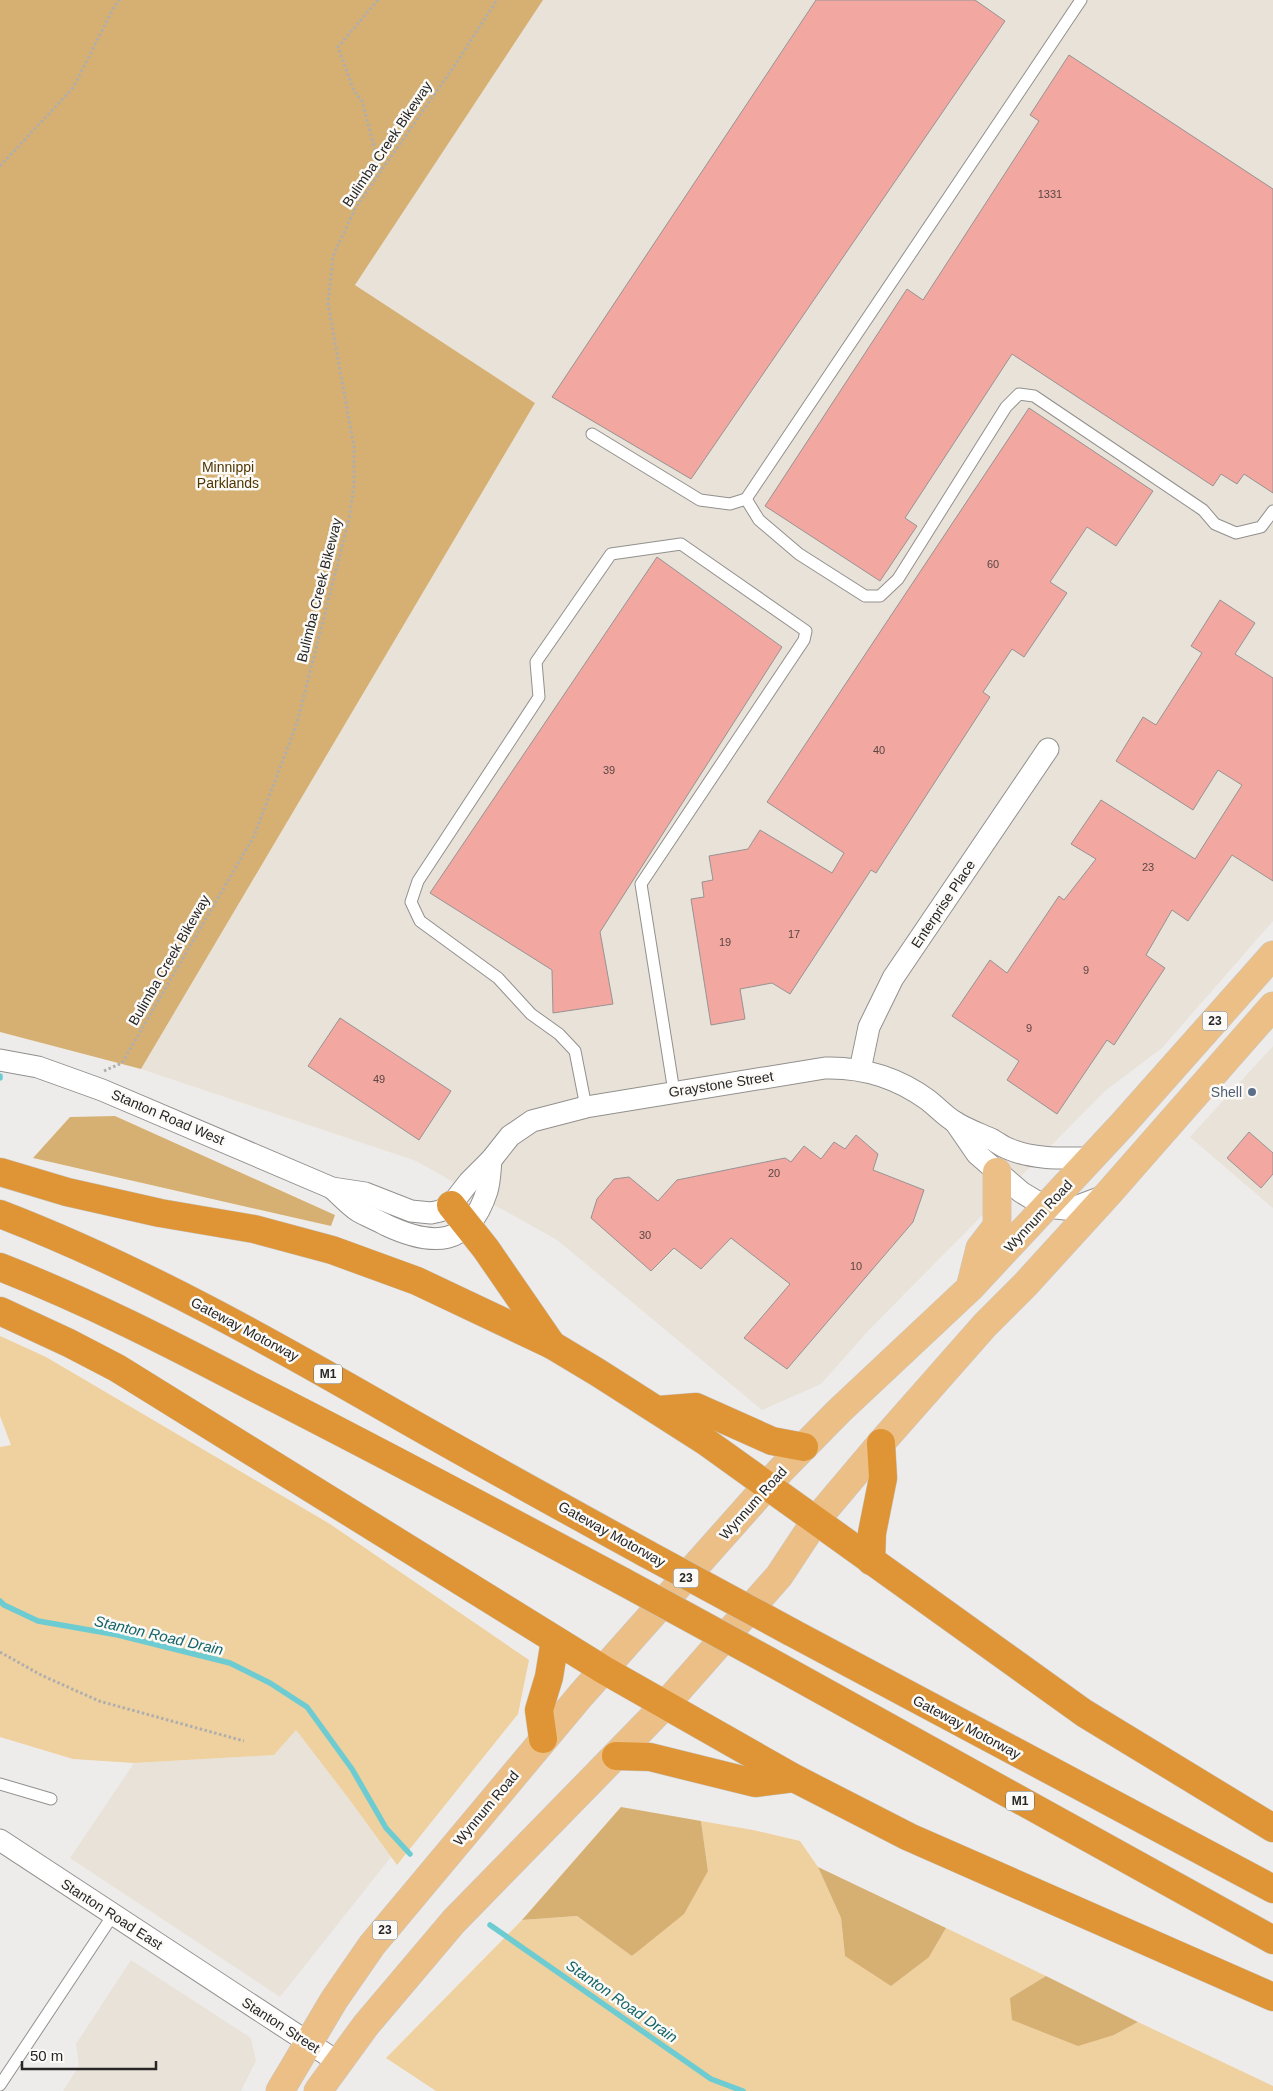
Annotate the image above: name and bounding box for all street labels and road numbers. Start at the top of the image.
street label: Bulimba Creek Bikeway [339,78,435,210]
street label: Bulimba Creek Bikeway [293,516,345,664]
street label: Enterprise Place [908,857,978,951]
street label: Bulimba Creek Bikeway [125,892,213,1028]
road number: 23 [1202,1011,1228,1030]
street label: Graystone Street [667,1068,775,1100]
street label: Stanton Road West [109,1086,227,1148]
street label: Wynnum Road [1001,1177,1075,1255]
street label: Gateway Motorway [188,1294,302,1364]
road number: M1 [314,1365,342,1384]
street label: Wynnum Road [716,1463,790,1543]
street label: Gateway Motorway [556,1498,668,1570]
road number: 23 [674,1569,698,1588]
street label: Gateway Motorway [910,1692,1024,1762]
street label: Wynnum Road [450,1767,522,1849]
road number: M1 [1006,1792,1034,1810]
street label: Stanton Road East [58,1875,166,1953]
road number: 23 [372,1920,398,1940]
street label: Stanton Street [239,1994,323,2056]

